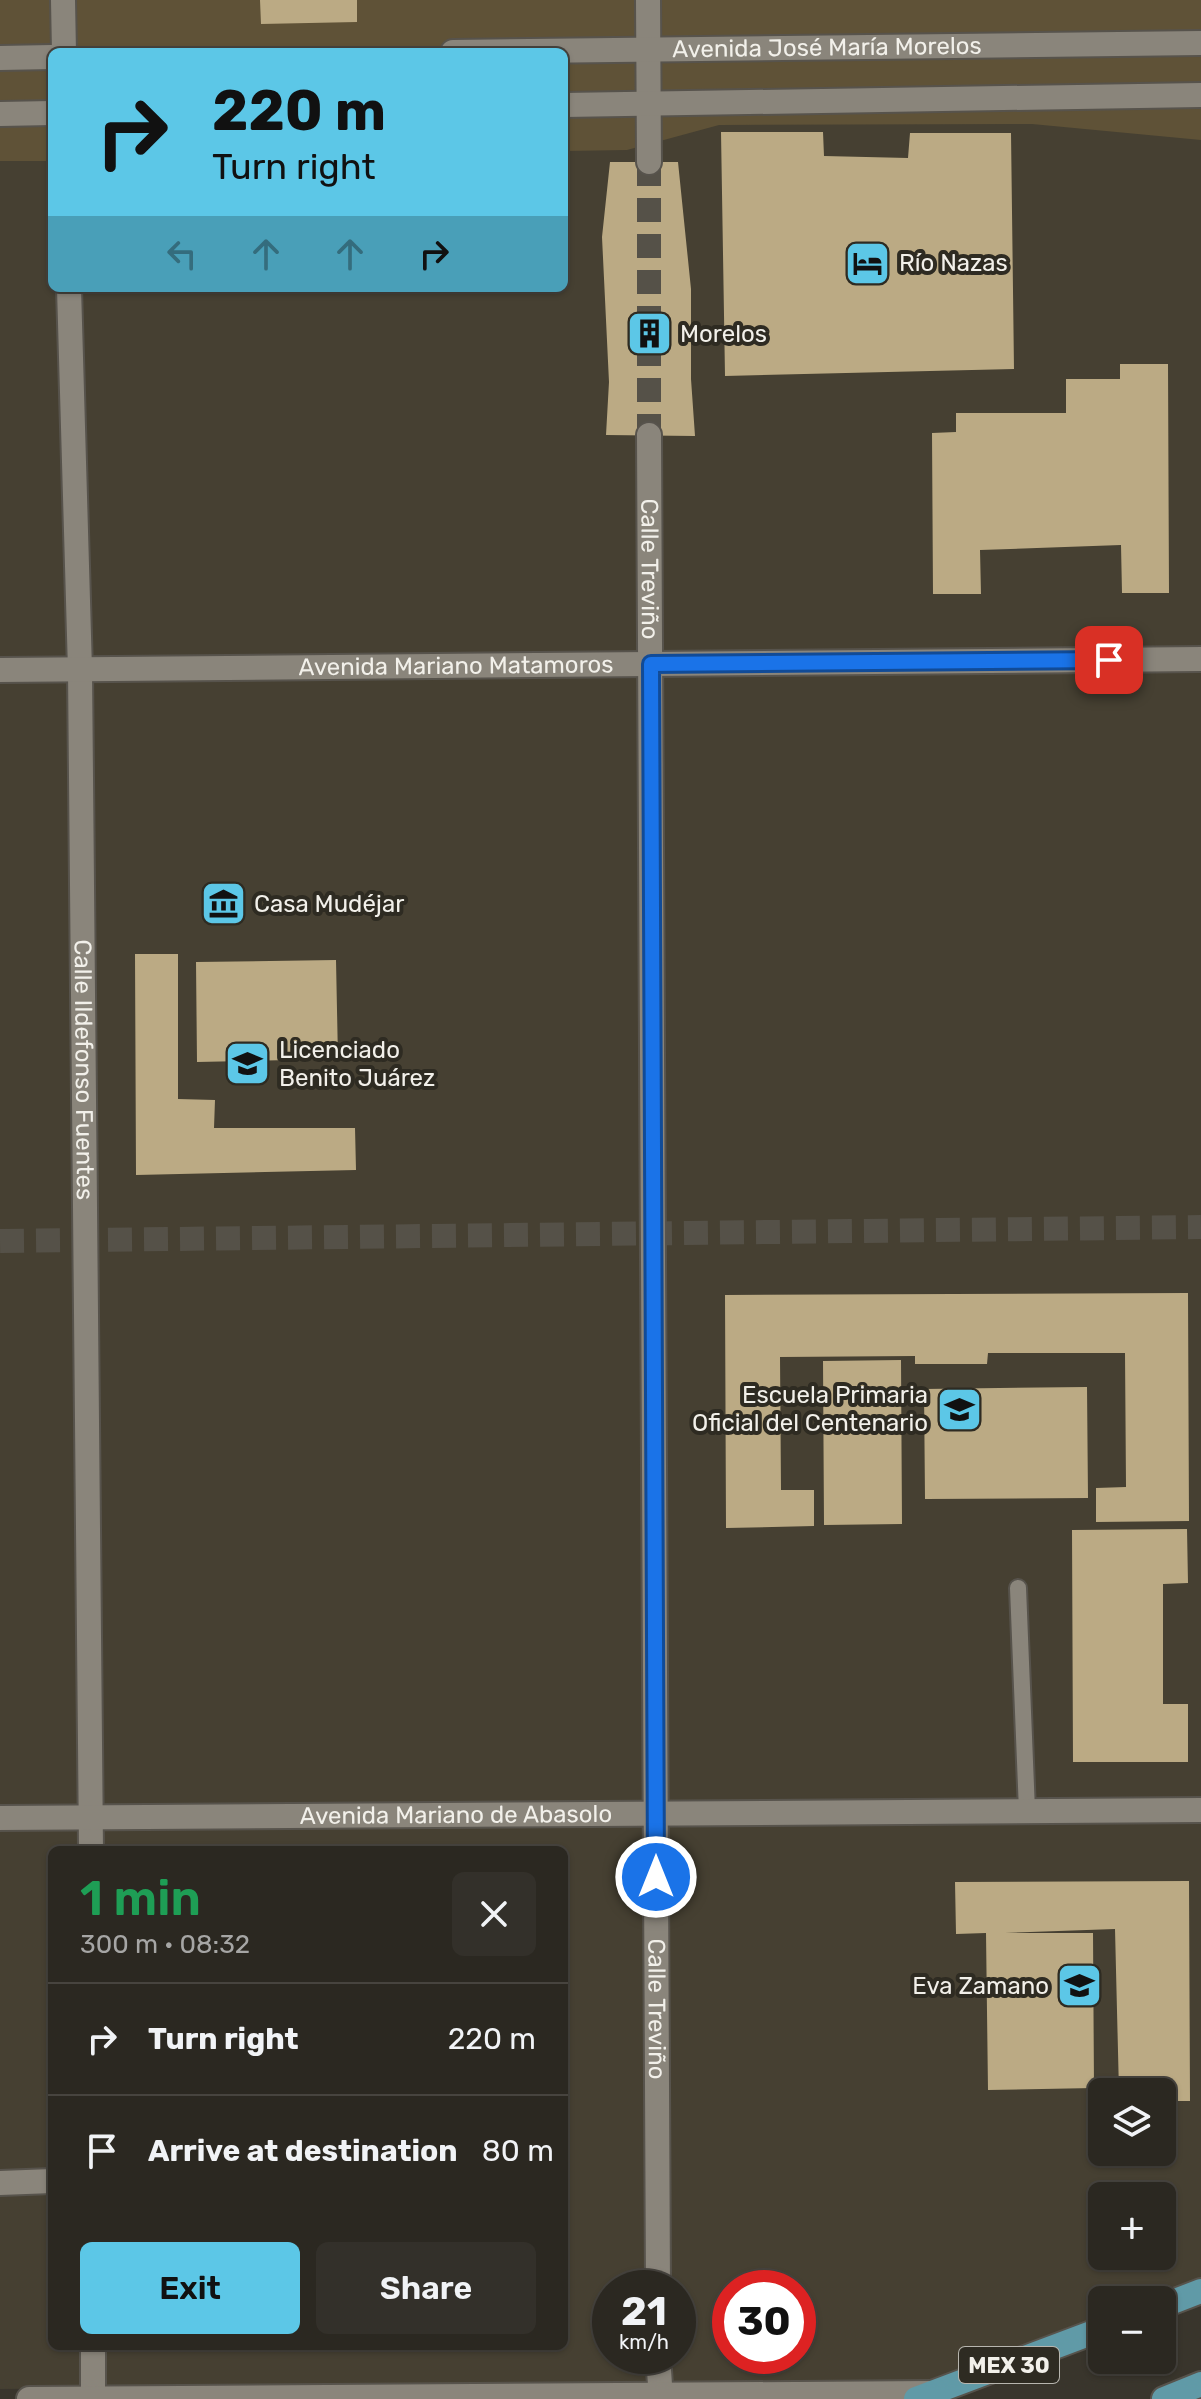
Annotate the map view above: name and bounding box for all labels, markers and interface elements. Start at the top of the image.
street label: Avenida José María Morelos [672,32,982,63]
text: 220 m [212,78,386,144]
icon: right [80,80,184,184]
text: Turn right [212,145,376,188]
icon: left [160,232,204,276]
icon: ahead [244,232,288,276]
icon: ahead [328,232,372,276]
icon: right [412,232,456,276]
hotel icon: Río Nazas [844,239,892,287]
place label: Río Nazas [899,249,1008,277]
building icon: Morelos [625,310,673,358]
place label: Morelos [680,320,767,348]
street label: Calle Treviño [635,498,664,640]
pin [1075,626,1143,694]
icon: arrive [1087,638,1131,682]
street label: Avenida Mariano Matamoros [298,650,614,681]
museum icon: Casa Mudéjar [199,880,247,928]
place label: Casa Mudéjar [254,890,404,918]
street label: Calle Ildefonso Fuentes [69,939,99,1200]
place label: Licenciado Benito Juárez [279,1036,435,1092]
school or university icon: Licenciado Benito Juárez [224,1040,272,1088]
place label: Escuela Primaria Oficial del Centenario [692,1381,928,1437]
school or university icon: Escuela Primaria Oficial del Centenario [935,1385,983,1433]
street label: Avenida Mariano de Abasolo [300,1800,612,1830]
position arrow [614,1835,698,1919]
text: 1 min [80,1870,201,1927]
button: close [452,1872,536,1956]
text: 300 m · 08:32 [80,1929,250,1960]
street label: Calle Treviño [642,1938,671,2080]
school or university icon: Eva Zamano [1056,1962,1104,2010]
place label: Eva Zamano [912,1972,1049,2000]
icon: right [80,2017,124,2061]
text: Turn right [148,2021,299,2057]
text: 220 m [448,2021,536,2057]
map controls [1088,2078,1176,2374]
button: layers [1088,2078,1176,2166]
icon: arrive [80,2129,124,2173]
text: Arrive at destination [148,2133,458,2169]
text: 80 m [482,2133,554,2169]
button: + [1088,2182,1176,2270]
button: Exit [80,2242,300,2334]
button: Share [316,2242,536,2334]
speed limit sign: 30 [712,2270,816,2374]
button: − [1088,2286,1176,2374]
text: 21 [621,2288,667,2335]
text: km/h [619,2330,669,2354]
road number: MEX 30 [959,2347,1059,2383]

